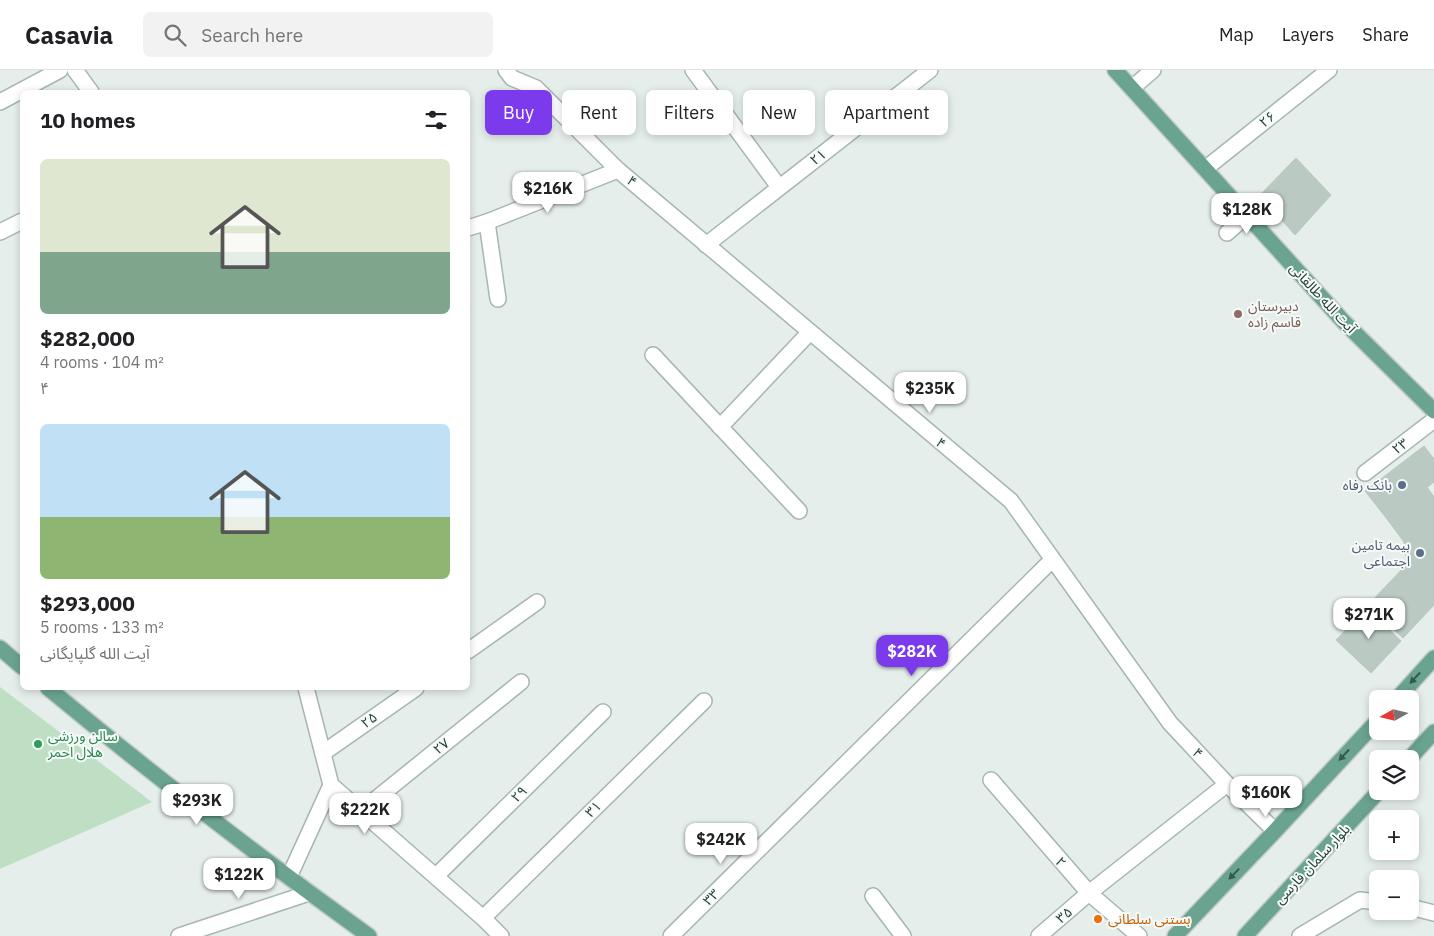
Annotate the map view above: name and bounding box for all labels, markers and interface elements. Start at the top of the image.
search box [143,12,493,57]
text: Casavia [25,19,113,51]
icon: search [161,21,189,49]
text: Search here [201,23,303,47]
text: Map [1219,23,1254,46]
text: Layers [1282,23,1334,46]
text: Share [1362,23,1409,46]
chip: Buy [485,90,552,135]
chip: Rent [562,90,636,135]
chip: Filters [646,90,733,135]
chip: New [743,90,815,135]
chip: Apartment [825,90,948,135]
text: 10 homes [40,106,136,134]
icon: filters [422,106,450,134]
street label: ۲۶ [1255,107,1279,131]
street label: ۲۱ [806,145,830,169]
pin: $216K [513,172,583,214]
street label: ۴ [623,172,641,190]
text: $216K [523,178,573,198]
icon: home [200,192,290,282]
pin: $128K [1212,192,1282,235]
text: $128K [1222,199,1272,219]
street label: آیت الله طالقانی [1286,259,1361,338]
place label: دبیرستان قاسم زاده [1248,297,1301,333]
marker: دبیرستان قاسم زاده [1232,308,1244,320]
text: $282,000 [40,324,135,352]
text: 4 rooms · 104 m² [40,352,164,372]
pin: $235K [895,372,965,414]
text: ۴ [40,378,49,398]
text: $235K [905,378,955,398]
street label: ۴ [932,434,950,452]
street label: ۲۳ [1388,434,1412,458]
icon: home [200,457,290,547]
place label: بانک رفاه [1343,476,1392,494]
marker: بانک رفاه [1396,479,1408,491]
place label: بیمه تامین اجتماعی [1352,536,1410,570]
marker: بیمه تامین اجتماعی [1414,547,1426,559]
text: $293,000 [40,589,135,617]
pin: $271K [1334,598,1404,640]
text: $271K [1344,604,1394,624]
text: 5 rooms · 133 m² [40,617,164,637]
pin: $282K [877,634,947,677]
text: $282K [887,641,937,661]
text: آیت الله گلپایگانی [40,643,150,663]
one-way arrow [1409,672,1421,684]
north arrow [1369,690,1419,740]
map controls [1369,690,1419,920]
street label: ۲۵ [357,708,381,732]
place label: سالن ورزشی هلال احمر [47,727,118,761]
street label: ۲۷ [429,734,453,758]
marker: سالن ورزشی هلال احمر [32,738,44,750]
street label: ۴ [1189,744,1207,762]
one-way arrow [1339,749,1350,762]
button: layers [1369,750,1419,800]
pin: $160K [1231,776,1301,818]
street label: ۲۹ [507,782,531,806]
text: $160K [1241,782,1291,802]
pin: $293K [162,784,232,826]
text: $293K [172,790,222,810]
pin: $222K [330,792,400,835]
street label: ۳۱ [581,797,605,821]
text: $222K [340,799,390,819]
button: + [1369,810,1419,860]
street label: بلوار سلمان فارسی [1270,820,1354,908]
pin: $242K [686,822,756,865]
text: $242K [696,829,746,849]
street label: ۲ [1052,853,1070,871]
pin: $122K [204,858,274,900]
text: $122K [214,864,264,884]
one-way arrow [1228,868,1240,880]
button: − [1369,870,1419,920]
street label: ۳۳ [699,885,723,909]
street label: ۳۵ [1052,903,1076,927]
place label: بستنی سلطانی [1108,910,1191,928]
marker: بستنی سلطانی [1092,913,1104,925]

